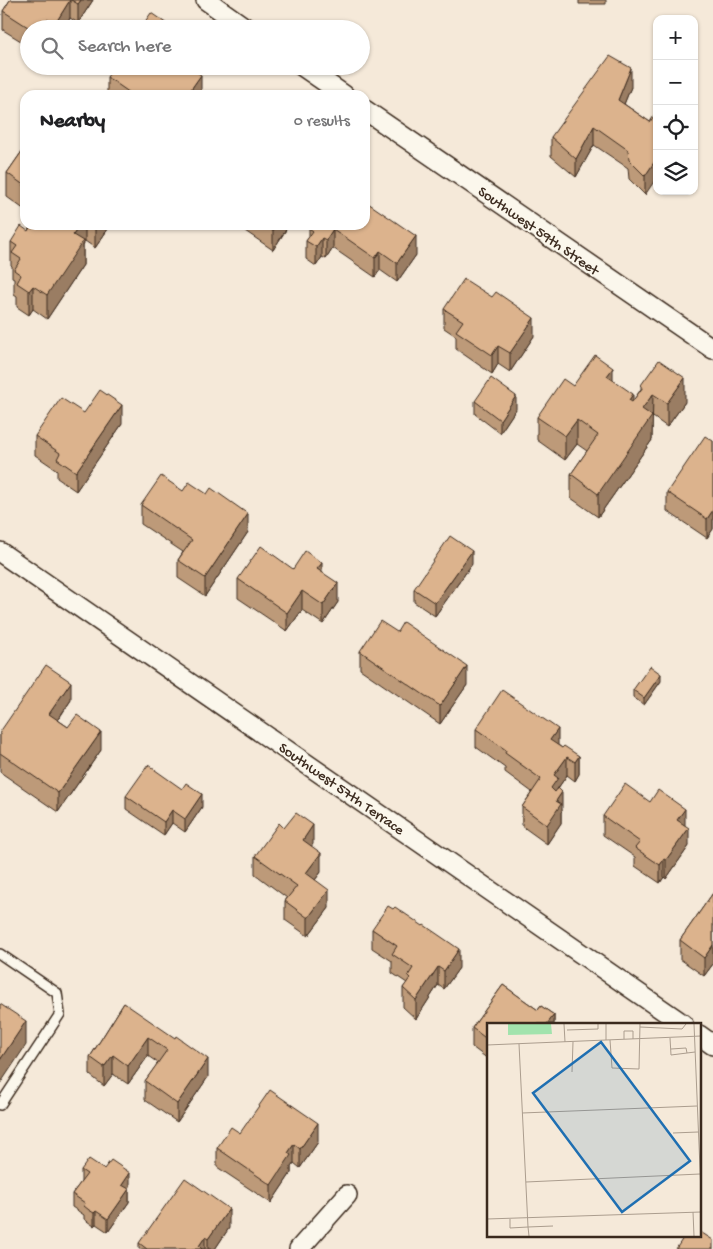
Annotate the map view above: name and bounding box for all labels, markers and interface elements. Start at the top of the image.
map controls [653,15,698,195]
button: + [653,15,698,60]
search box [20,20,370,75]
icon: search [38,34,66,62]
text: Search here [78,36,172,59]
button: − [653,60,698,105]
button: locate [653,105,698,150]
text: Nearby [40,110,105,135]
text: 0 results [294,113,350,132]
button: layers [653,150,698,195]
street label: Southwest 59th Street [474,183,603,281]
street label: Southwest 57th Terrace [275,739,407,840]
inset map [487,1023,700,1236]

